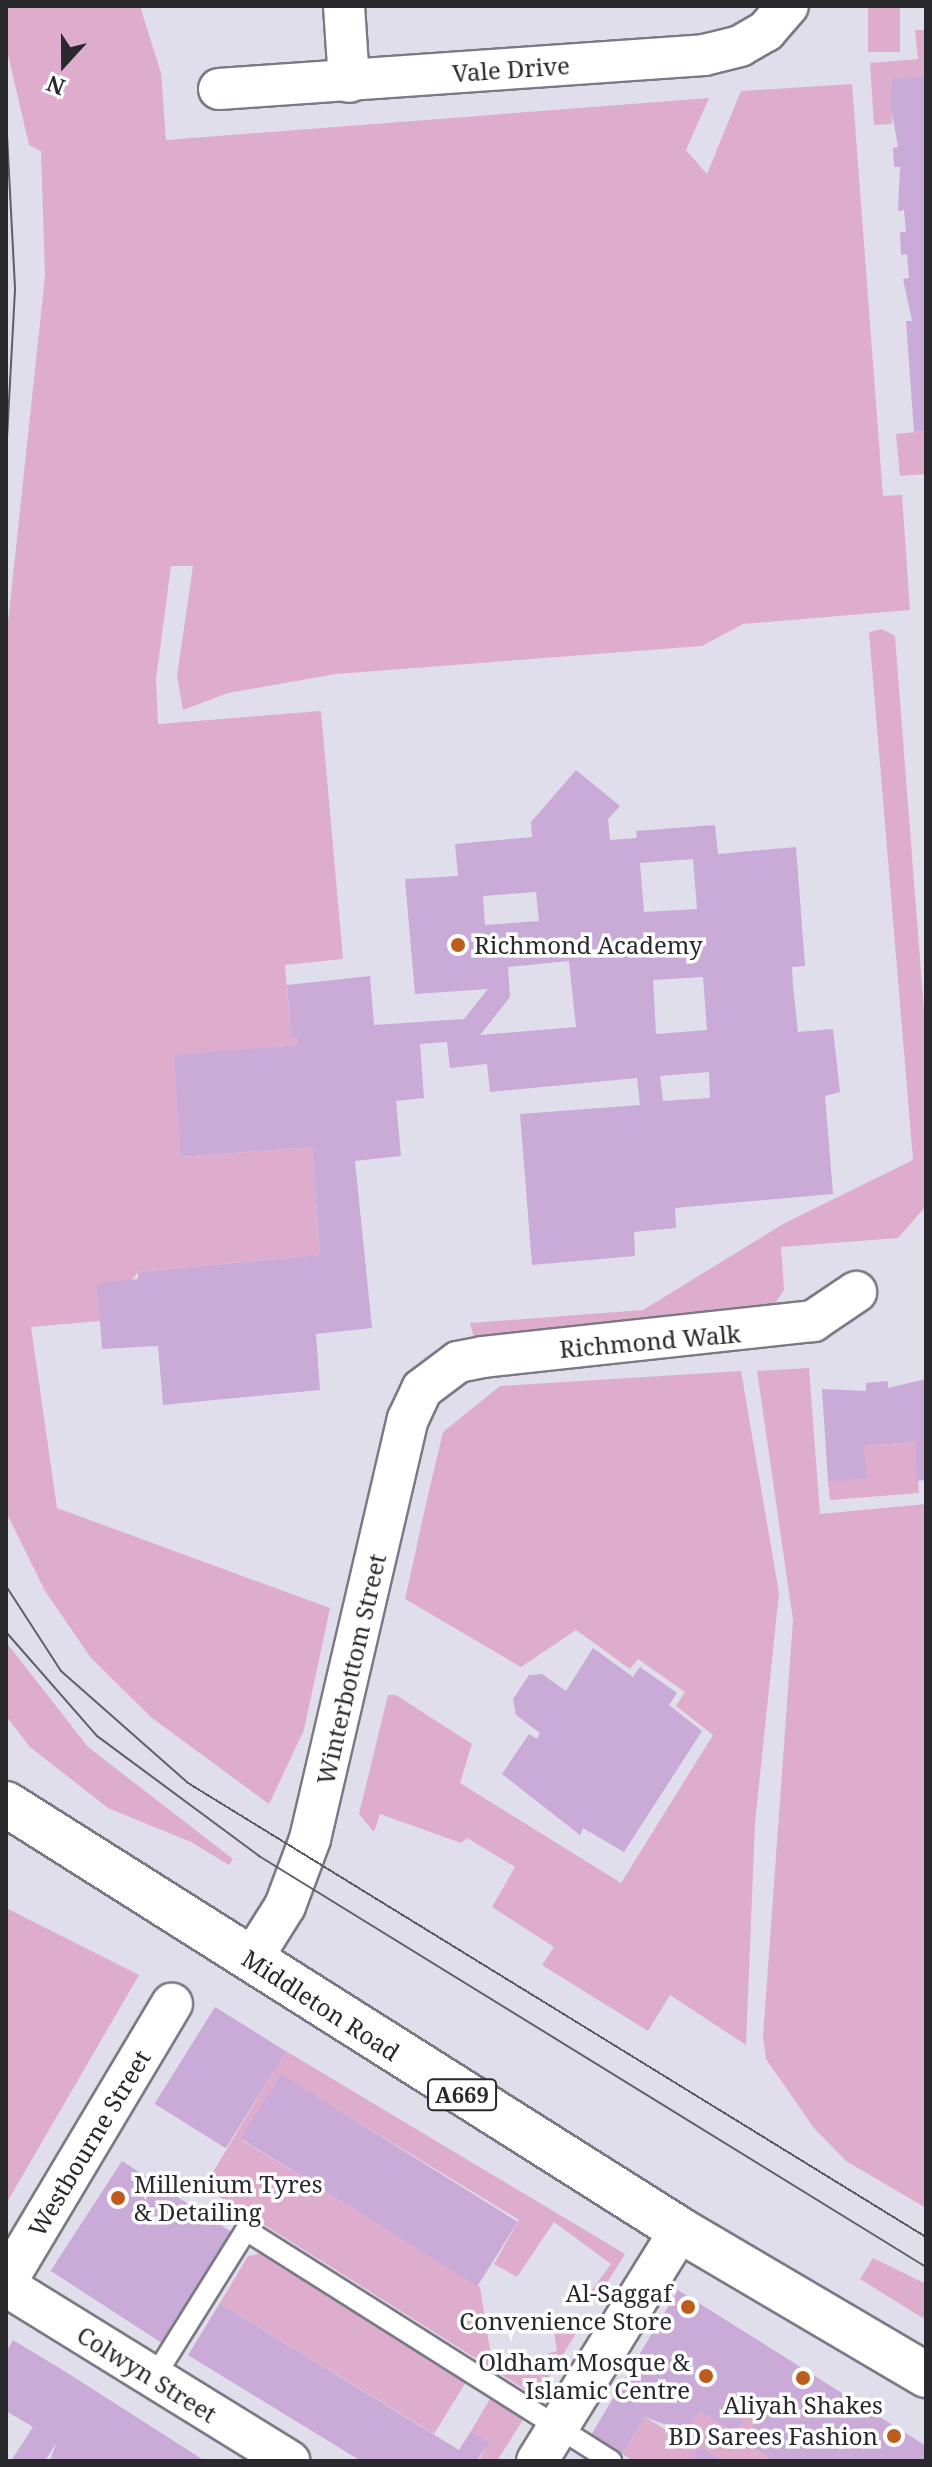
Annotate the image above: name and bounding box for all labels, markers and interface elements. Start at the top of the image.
north arrow [24,24,104,104]
street label: Vale Drive [451,51,571,87]
text: N [42,69,69,104]
place label: Richmond Academy [474,931,703,959]
marker: Richmond Academy [449,936,467,954]
street label: Richmond Walk [558,1319,742,1363]
street label: Winterbottom Street [310,1551,392,1787]
street label: Middleton Road [237,1943,405,2067]
street label: Westbourne Street [22,2045,156,2241]
road number: A669 [426,2077,498,2113]
place label: Millenium Tyres & Detailing [134,2170,322,2226]
marker: Millenium Tyres & Detailing [109,2189,127,2207]
place label: Al-Saggaf Convenience Store [459,2279,672,2335]
marker: Al-Saggaf Convenience Store [679,2298,697,2316]
street label: Colwyn Street [72,2320,222,2428]
place label: Oldham Mosque & Islamic Centre [478,2348,690,2404]
marker: Oldham Mosque & Islamic Centre [697,2367,715,2385]
marker: Aliyah Shakes [794,2369,812,2387]
place label: Aliyah Shakes [723,2391,883,2419]
place label: BD Sarees Fashion [668,2422,878,2450]
marker: BD Sarees Fashion [885,2427,903,2445]

